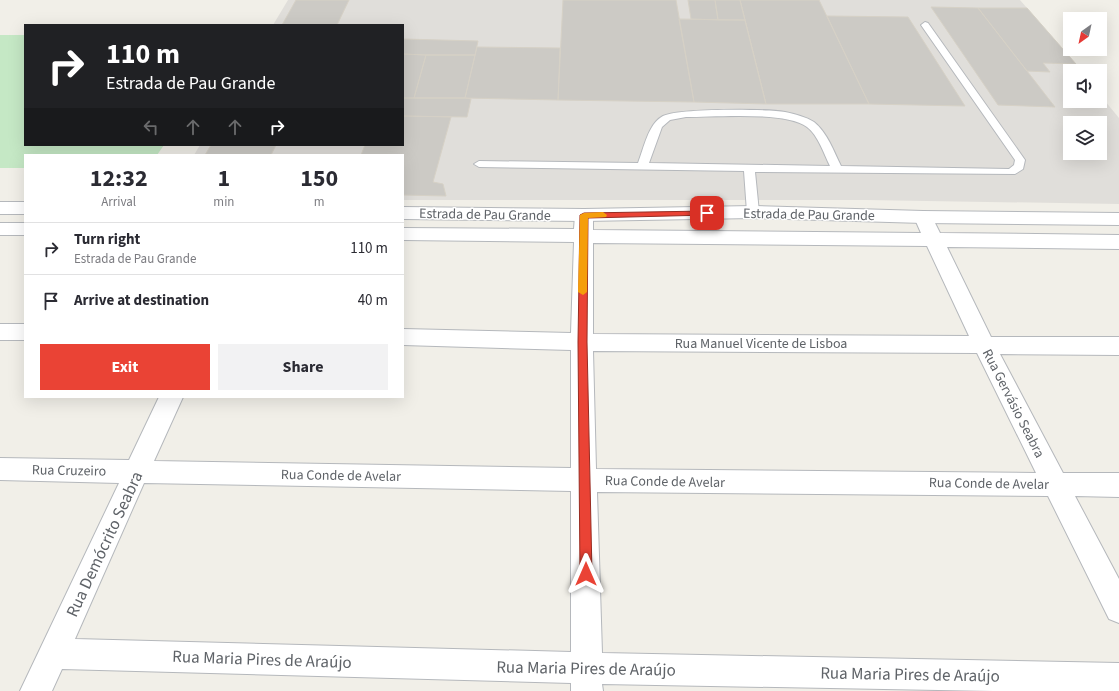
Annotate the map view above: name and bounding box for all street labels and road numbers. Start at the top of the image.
street label: Estrada de Pau Grande [419,204,551,226]
street label: Estrada de Pau Grande [743,204,875,226]
street label: Rua Manuel Vicente de Lisboa [675,334,847,354]
street label: Rua Gervásio Seabra [977,346,1049,461]
street label: Rua Cruzeiro [32,460,106,482]
street label: Rua Conde de Avelar [281,465,401,487]
street label: Rua Demócrito Seabra [61,468,149,621]
street label: Rua Conde de Avelar [605,471,725,493]
street label: Rua Conde de Avelar [929,473,1049,495]
street label: Rua Maria Pires de Araújo [172,645,352,675]
street label: Rua Maria Pires de Araújo [496,655,676,683]
street label: Rua Maria Pires de Araújo [820,661,1000,689]

